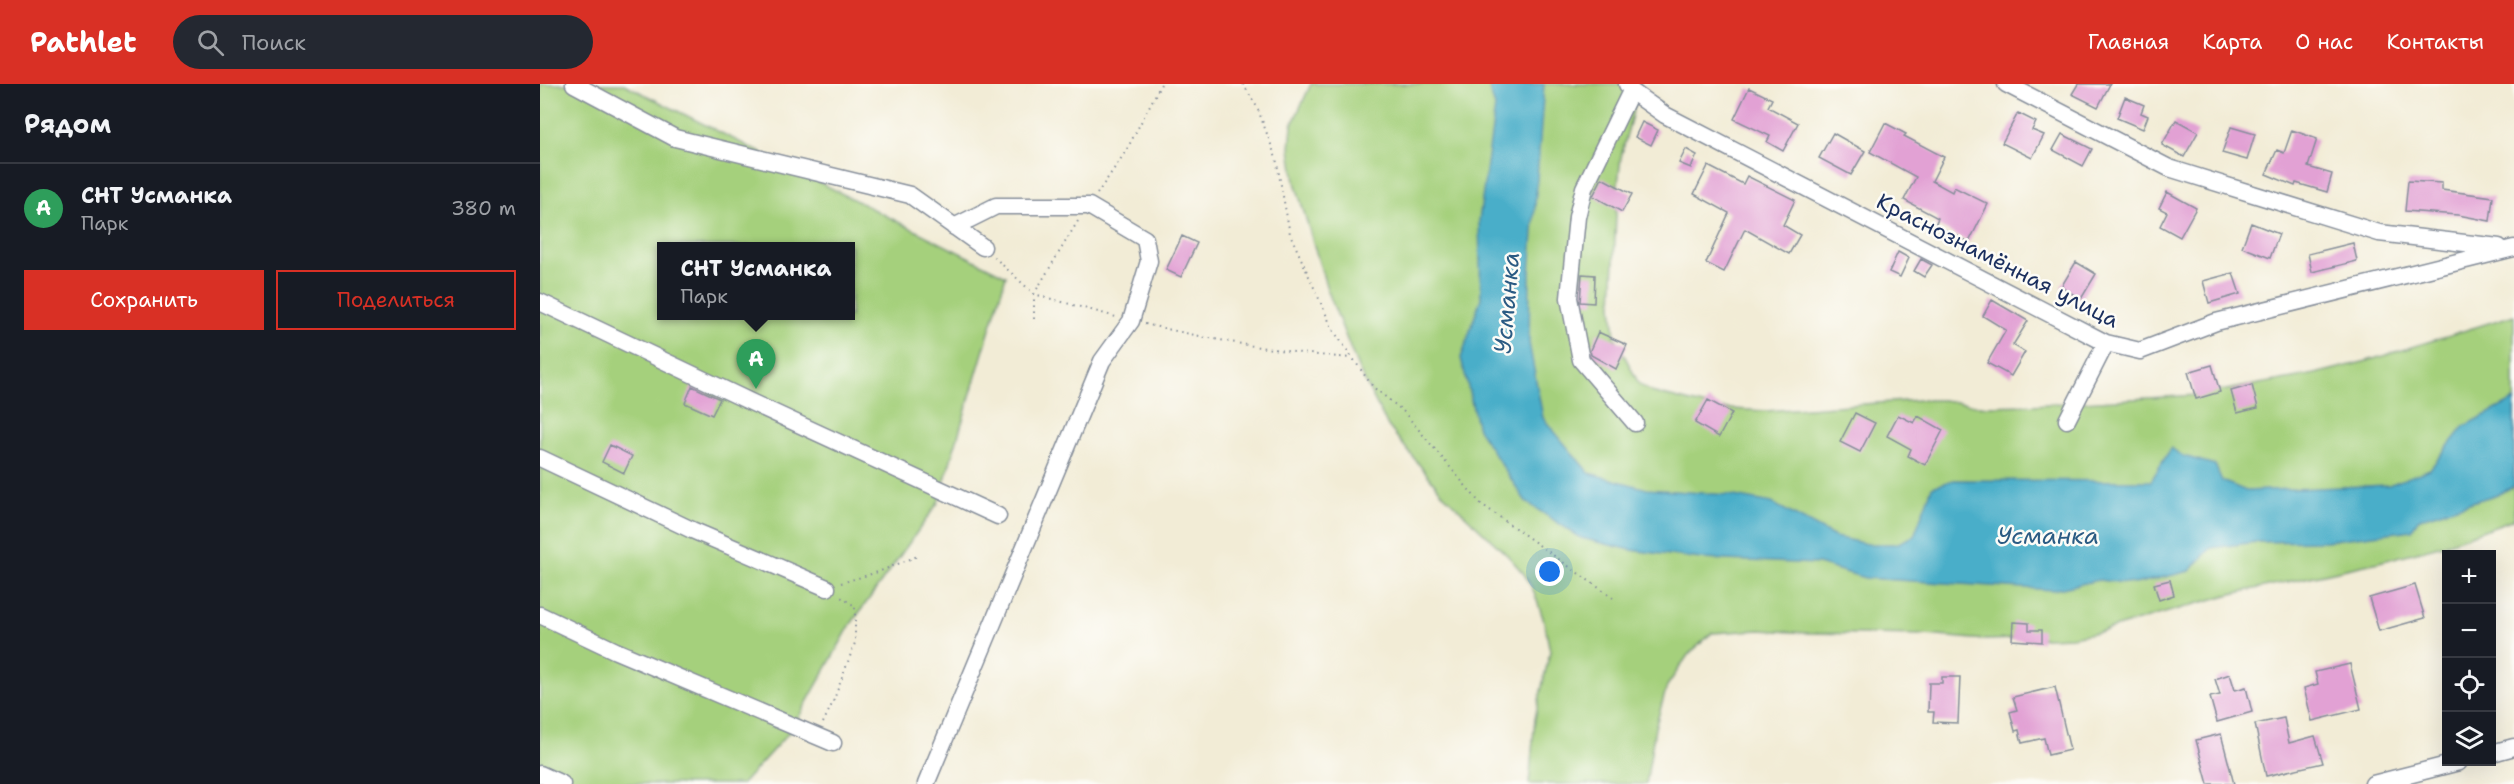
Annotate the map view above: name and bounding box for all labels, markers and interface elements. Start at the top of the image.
search box [173,15,593,69]
text: Pathlet [30,23,137,61]
icon: search [194,26,227,59]
text: Поиск [242,28,306,57]
text: Главная [2088,28,2169,56]
text: Карта [2202,28,2262,56]
text: О нас [2295,28,2353,56]
text: Контакты [2386,28,2484,56]
text: Рядом [24,106,111,141]
text: СНТ Усманка [81,181,232,210]
street label: Краснознамённая улица [1872,187,2124,334]
text: A [36,195,51,221]
text: 380 m [451,195,516,221]
text: Парк [81,210,128,236]
popup [657,242,855,320]
water label: Усманка [1487,251,1527,355]
text: СНТ Усманка [680,254,832,283]
button: Сохранить [24,270,264,330]
button: Поделиться [276,270,516,330]
text: Парк [680,283,728,309]
pin: A [736,340,776,389]
water label: Усманка [1997,520,2099,552]
map controls [2442,550,2496,766]
button: + [2442,550,2496,604]
your location [1535,557,1564,586]
button: − [2442,604,2496,658]
button: locate [2442,658,2496,712]
button: layers [2442,712,2496,766]

